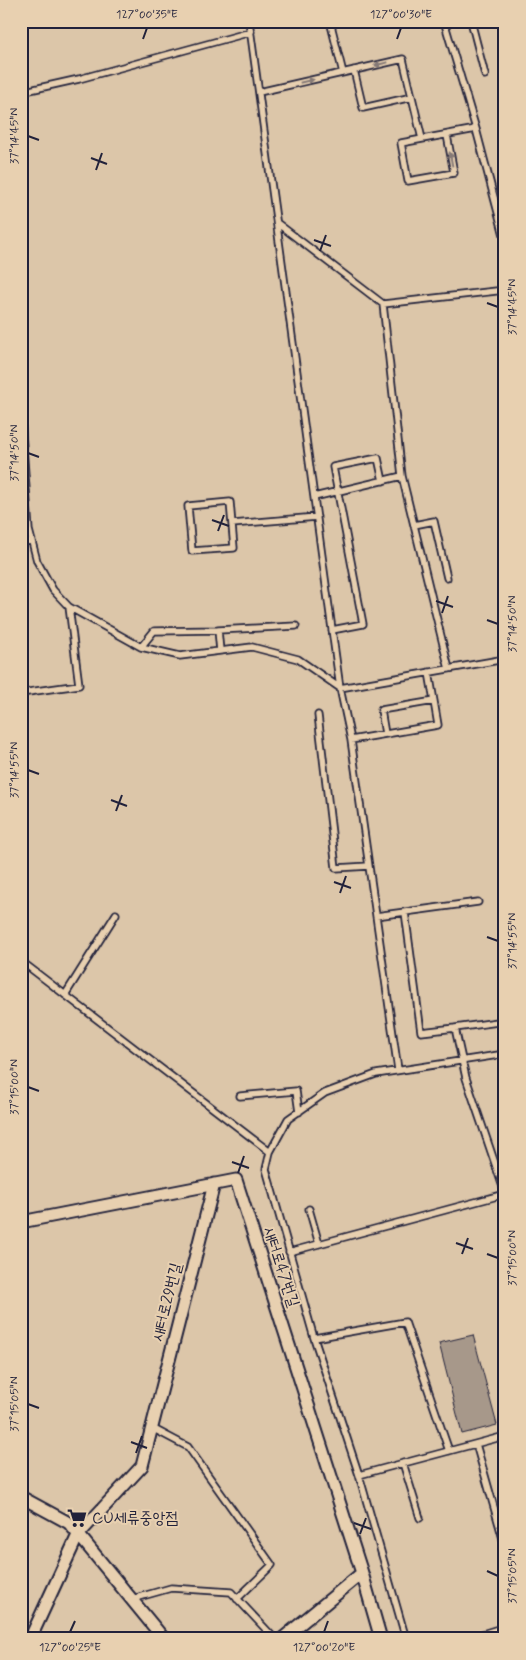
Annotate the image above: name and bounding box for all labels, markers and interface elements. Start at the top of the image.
text: 127°00'35"E [116,7,178,23]
text: 127°00'30"E [370,7,432,23]
one-way arrow [373,60,388,68]
one-way arrow [299,77,314,85]
text: 37°14'45"N [7,108,23,164]
one-way arrow [447,151,455,167]
text: 37°14'45"N [505,279,521,335]
text: 37°14'50"N [7,424,23,482]
text: 37°14'50"N [505,595,521,653]
text: 37°14'55"N [7,742,23,798]
text: 37°14'55"N [505,913,521,969]
text: 37°15'00"N [7,1059,23,1115]
street label: 새터로47번길 [258,1224,304,1310]
text: 37°15'00"N [505,1230,521,1286]
street label: 새터로29번길 [147,1260,187,1343]
text: 37°15'05"N [7,1376,23,1432]
supermarket icon: CU세류중앙점 [66,1507,88,1529]
place label: CU세류중앙점 [92,1508,178,1529]
text: 37°15'05"N [505,1548,521,1604]
text: 127°00'25"E [39,1640,101,1656]
text: 127°00'20"E [293,1640,355,1656]

